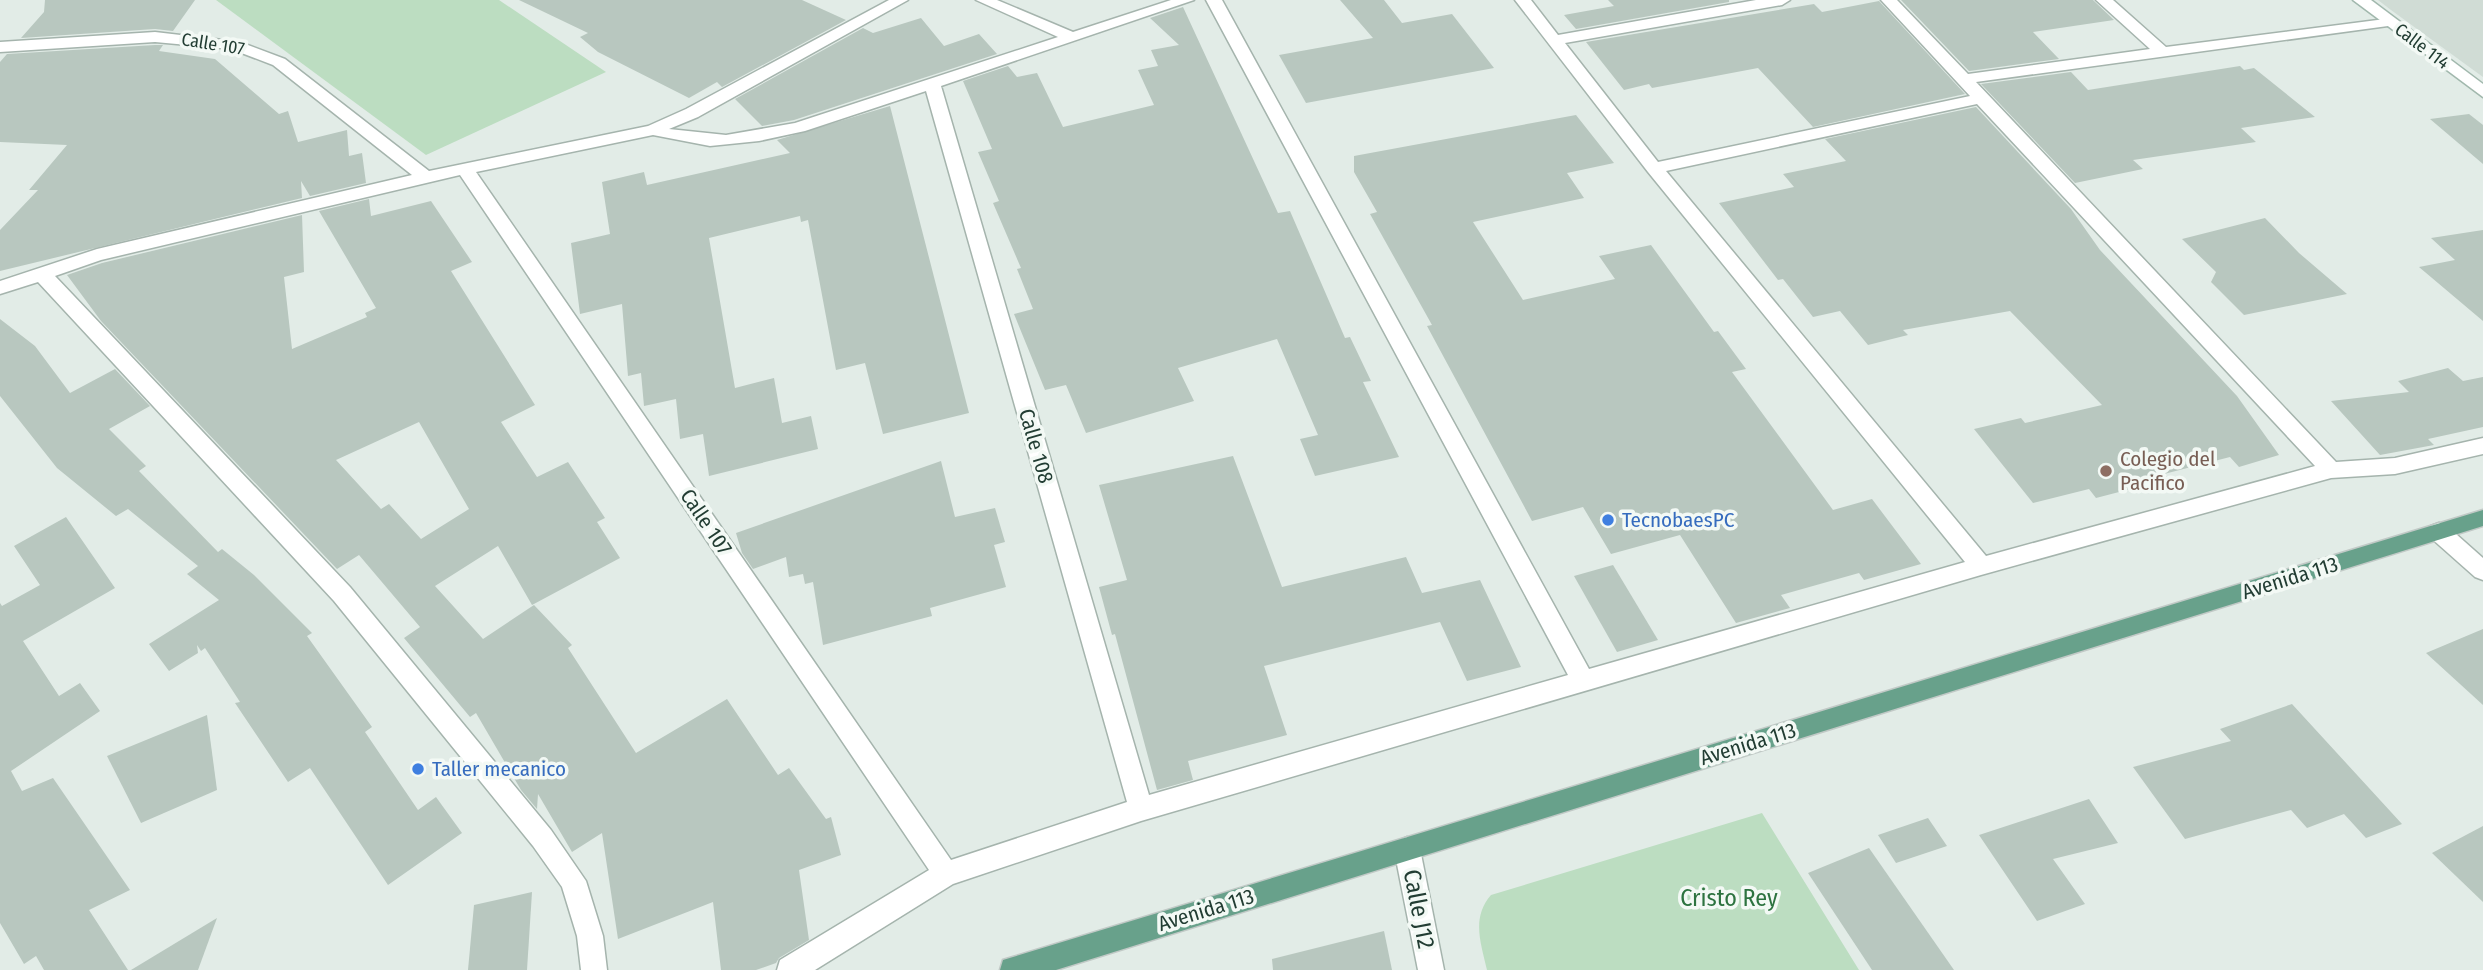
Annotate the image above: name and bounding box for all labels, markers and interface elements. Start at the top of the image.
street label: Calle 114 [2390,18,2454,74]
street label: Calle 107 [180,28,246,60]
street label: Calle 108 [1013,406,1059,486]
place label: Colegio del Pacifico [2120,446,2216,496]
marker: Colegio del Pacifico [2098,463,2114,479]
street label: Calle 107 [675,484,737,560]
place label: TecnobaesPC [1622,507,1735,533]
marker: TecnobaesPC [1600,512,1616,528]
street label: Avenida 113 [2239,551,2341,605]
street label: Avenida 113 [1697,717,1799,771]
place label: Taller mecanico [432,756,566,782]
marker: Taller mecanico [410,761,426,777]
street label: Calle J12 [1398,867,1440,951]
street label: Avenida 113 [1155,883,1257,937]
park label: Cristo Rey [1680,884,1778,912]

